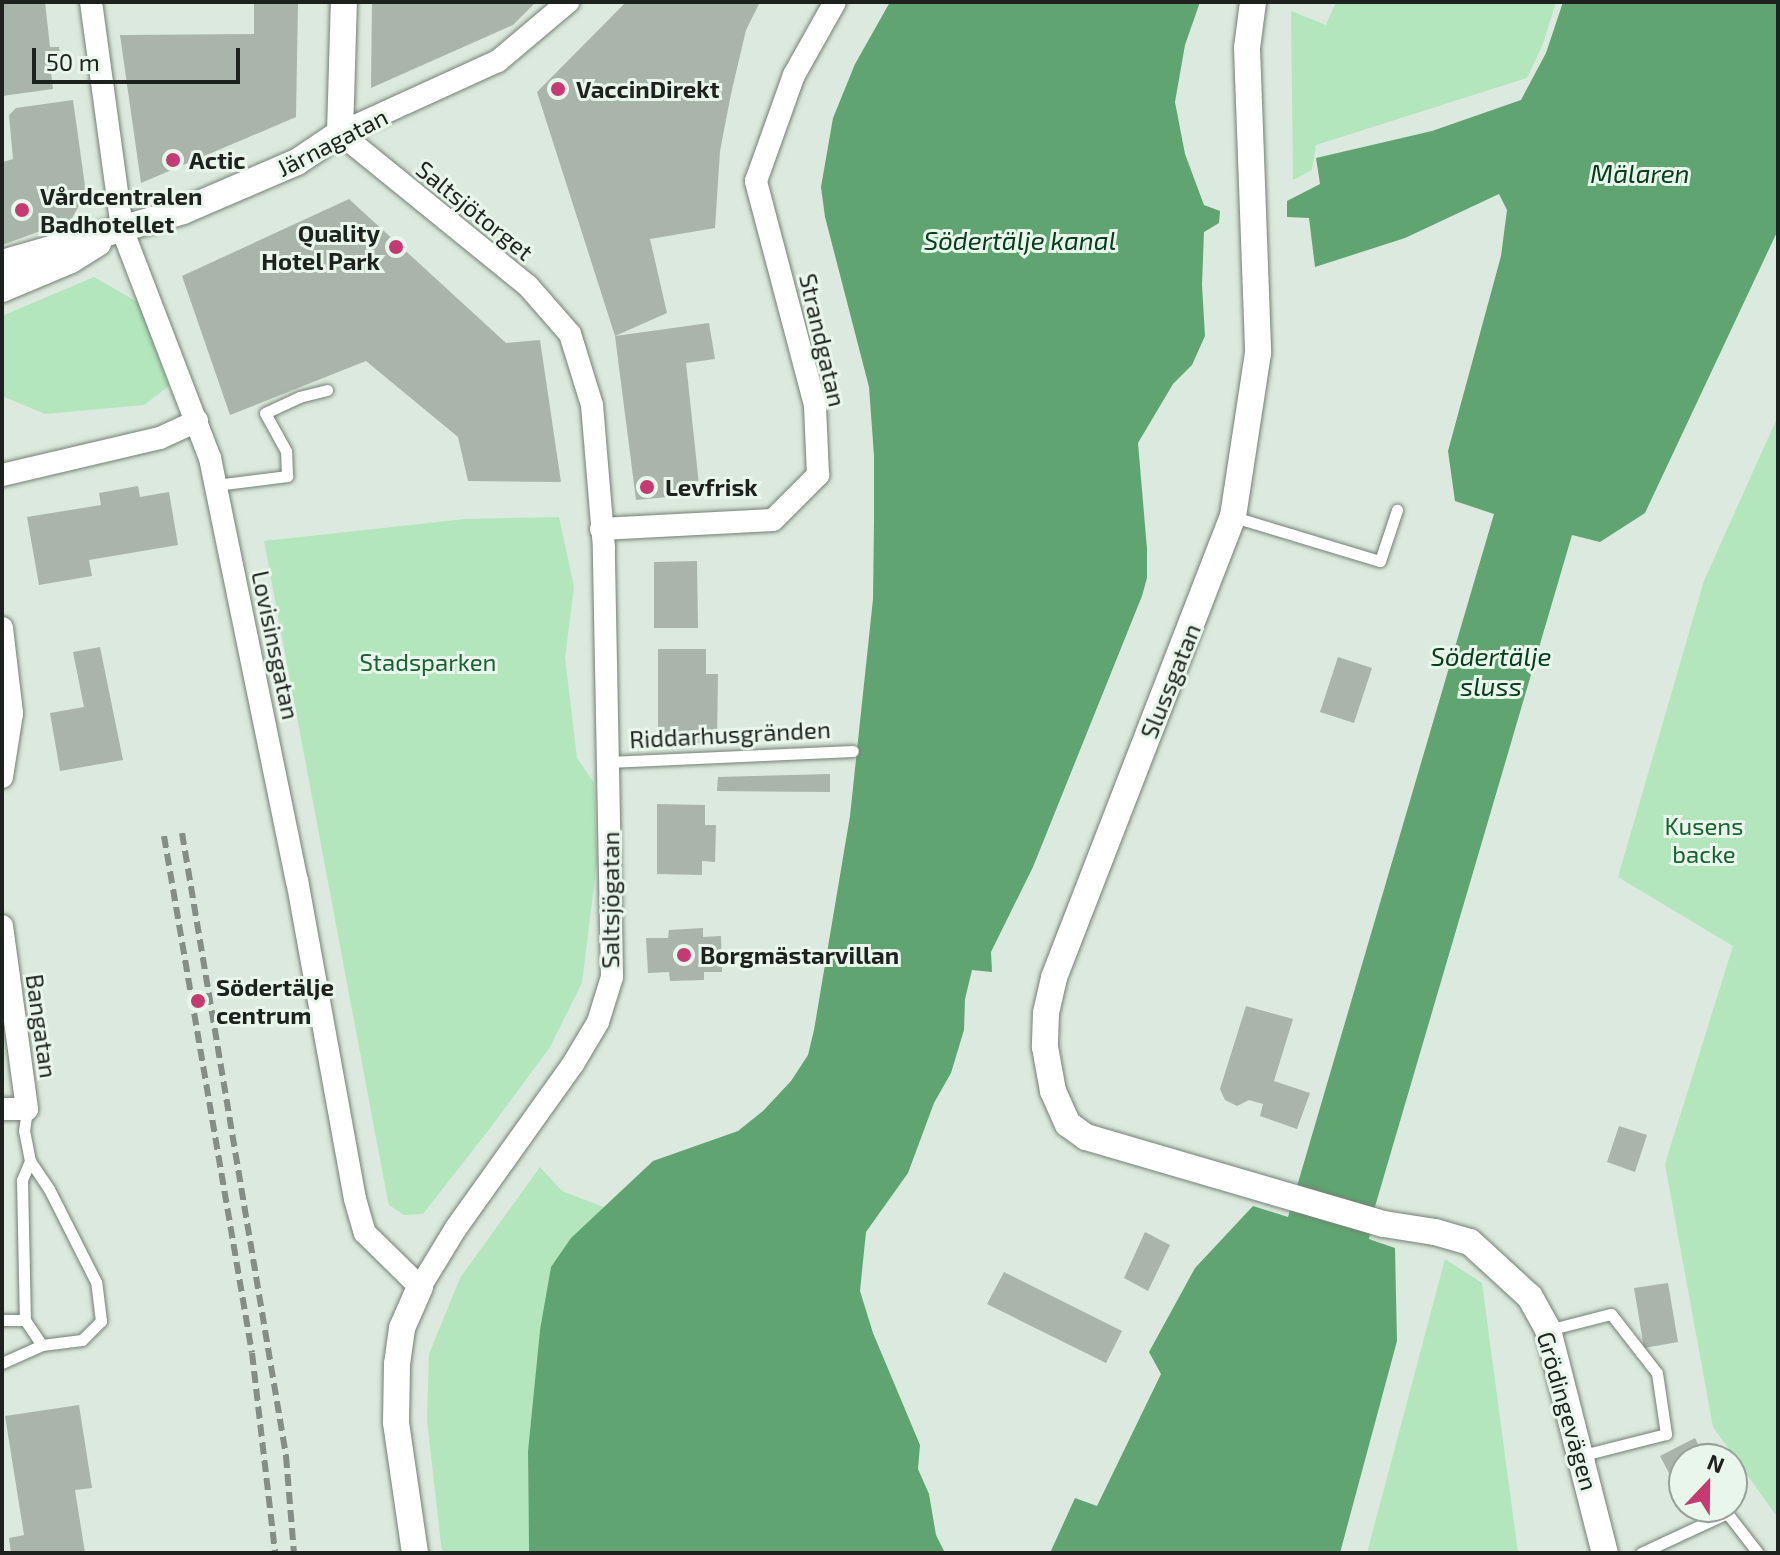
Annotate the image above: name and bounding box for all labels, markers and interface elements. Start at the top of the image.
scale bar [36,32,244,82]
text: 50 m [46,47,100,76]
place label: VaccinDirekt [576,75,720,103]
marker: VaccinDirekt [547,78,569,100]
street label: Järnagatan [272,102,392,182]
place label: Actic [189,146,246,174]
marker: Actic [164,151,182,169]
street label: Saltsjötorget [411,154,539,266]
water label: Mälaren [1590,157,1690,189]
place label: Vårdcentralen Badhotellet [40,182,202,238]
marker: Vårdcentralen Badhotellet [11,199,33,221]
place label: Quality Hotel Park [261,219,380,275]
water label: Södertälje kanal [924,224,1116,256]
marker: Quality Hotel Park [387,238,405,256]
street label: Strandgatan [794,271,852,409]
place label: Levfrisk [665,473,758,501]
marker: Levfrisk [636,476,658,498]
street label: Lovisinsgatan [246,568,306,722]
street label: Slussgatan [1134,619,1206,743]
water label: Södertälje sluss [1430,640,1552,702]
park label: Stadsparken [360,648,496,676]
street label: Riddarhusgränden [629,714,831,754]
park label: Kusens backe [1665,812,1743,868]
street label: Saltsjögatan [596,831,624,969]
place label: Borgmästarvillan [700,941,899,969]
marker: Borgmästarvillan [675,946,693,964]
street label: Bangatan [20,972,64,1080]
place label: Södertälje centrum [216,973,334,1029]
marker: Södertälje centrum [187,990,209,1012]
street label: Grödingevägen [1532,1328,1604,1494]
north arrow [1668,1443,1748,1523]
text: N [1704,1448,1728,1478]

